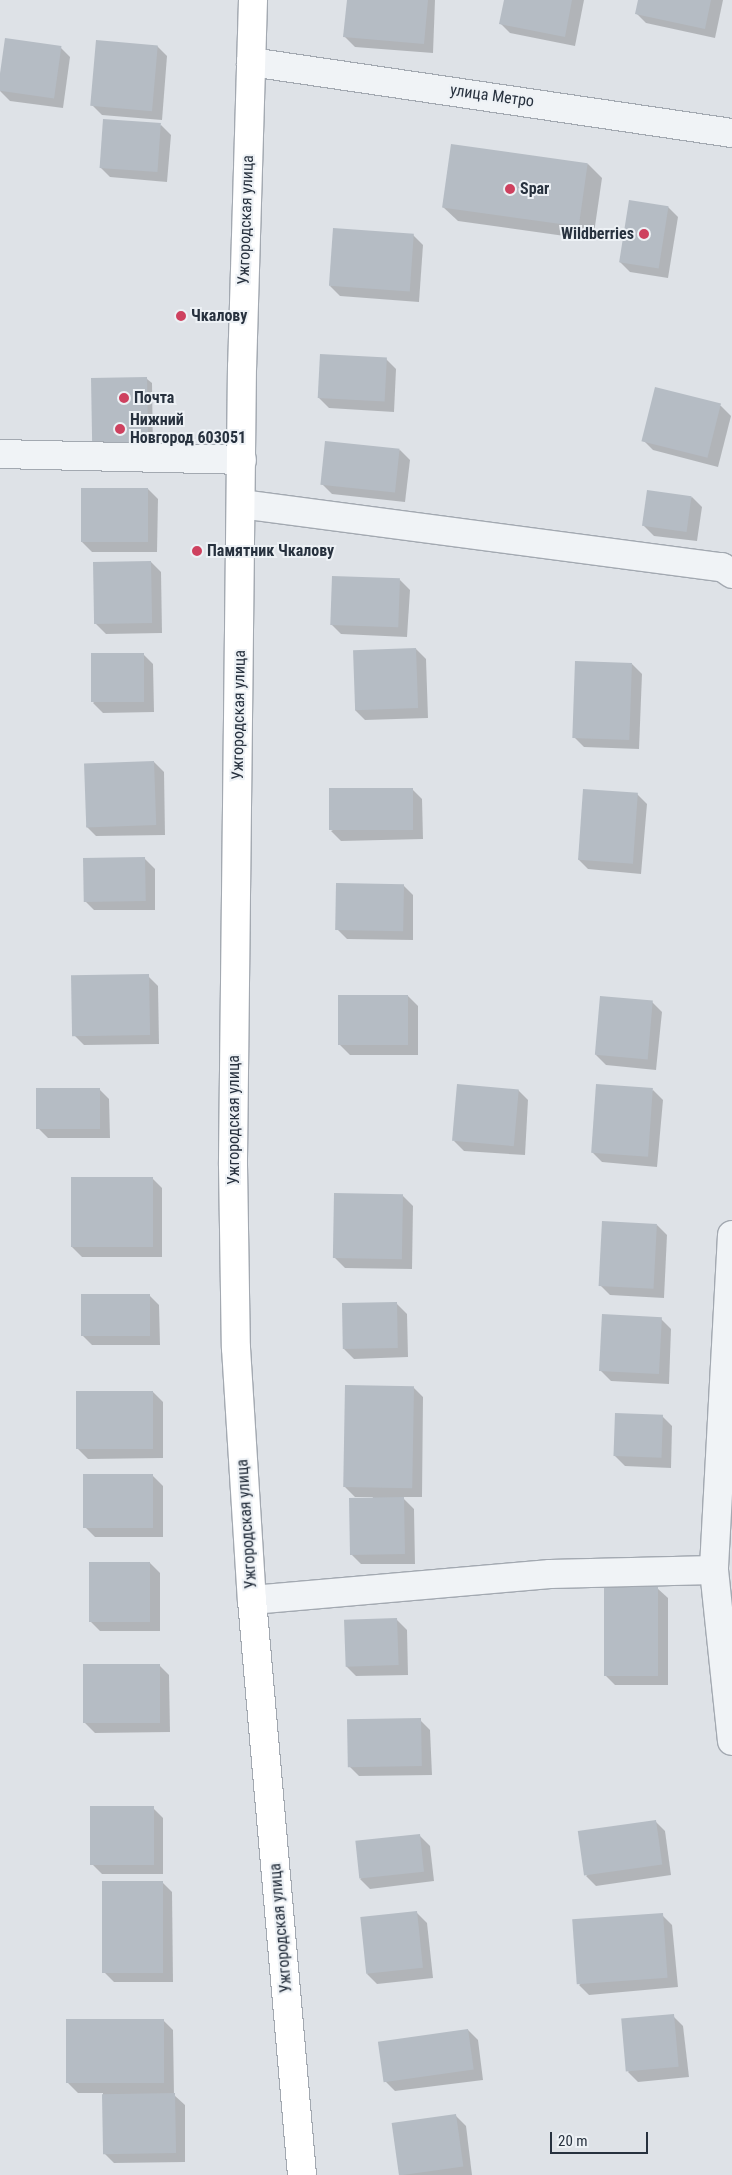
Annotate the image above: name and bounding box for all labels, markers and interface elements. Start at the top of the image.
street label: улица Метро [449,81,535,111]
street label: Ужгородская улица [234,155,258,285]
place label: Spar [520,179,549,199]
marker: Spar [504,183,516,195]
place label: Wildberries [561,224,634,244]
marker: Wildberries [638,228,650,240]
place label: Чкалову [191,306,247,326]
marker: Чкалову [175,310,187,322]
place label: Почта [134,388,174,408]
marker: Почта [118,392,130,404]
place label: Нижний Новгород 603051 [130,410,246,448]
marker: Нижний Новгород 603051 [114,423,126,435]
place label: Памятник Чкалову [207,541,334,561]
marker: Памятник Чкалову [191,545,203,557]
street label: Ужгородская улица [228,650,250,780]
street label: Ужгородская улица [224,1055,244,1185]
street label: Ужгородская улица [233,1459,261,1589]
street label: Ужгородская улица [266,1862,296,1994]
scale bar [552,2122,650,2154]
text: 20 m [558,2132,588,2150]

